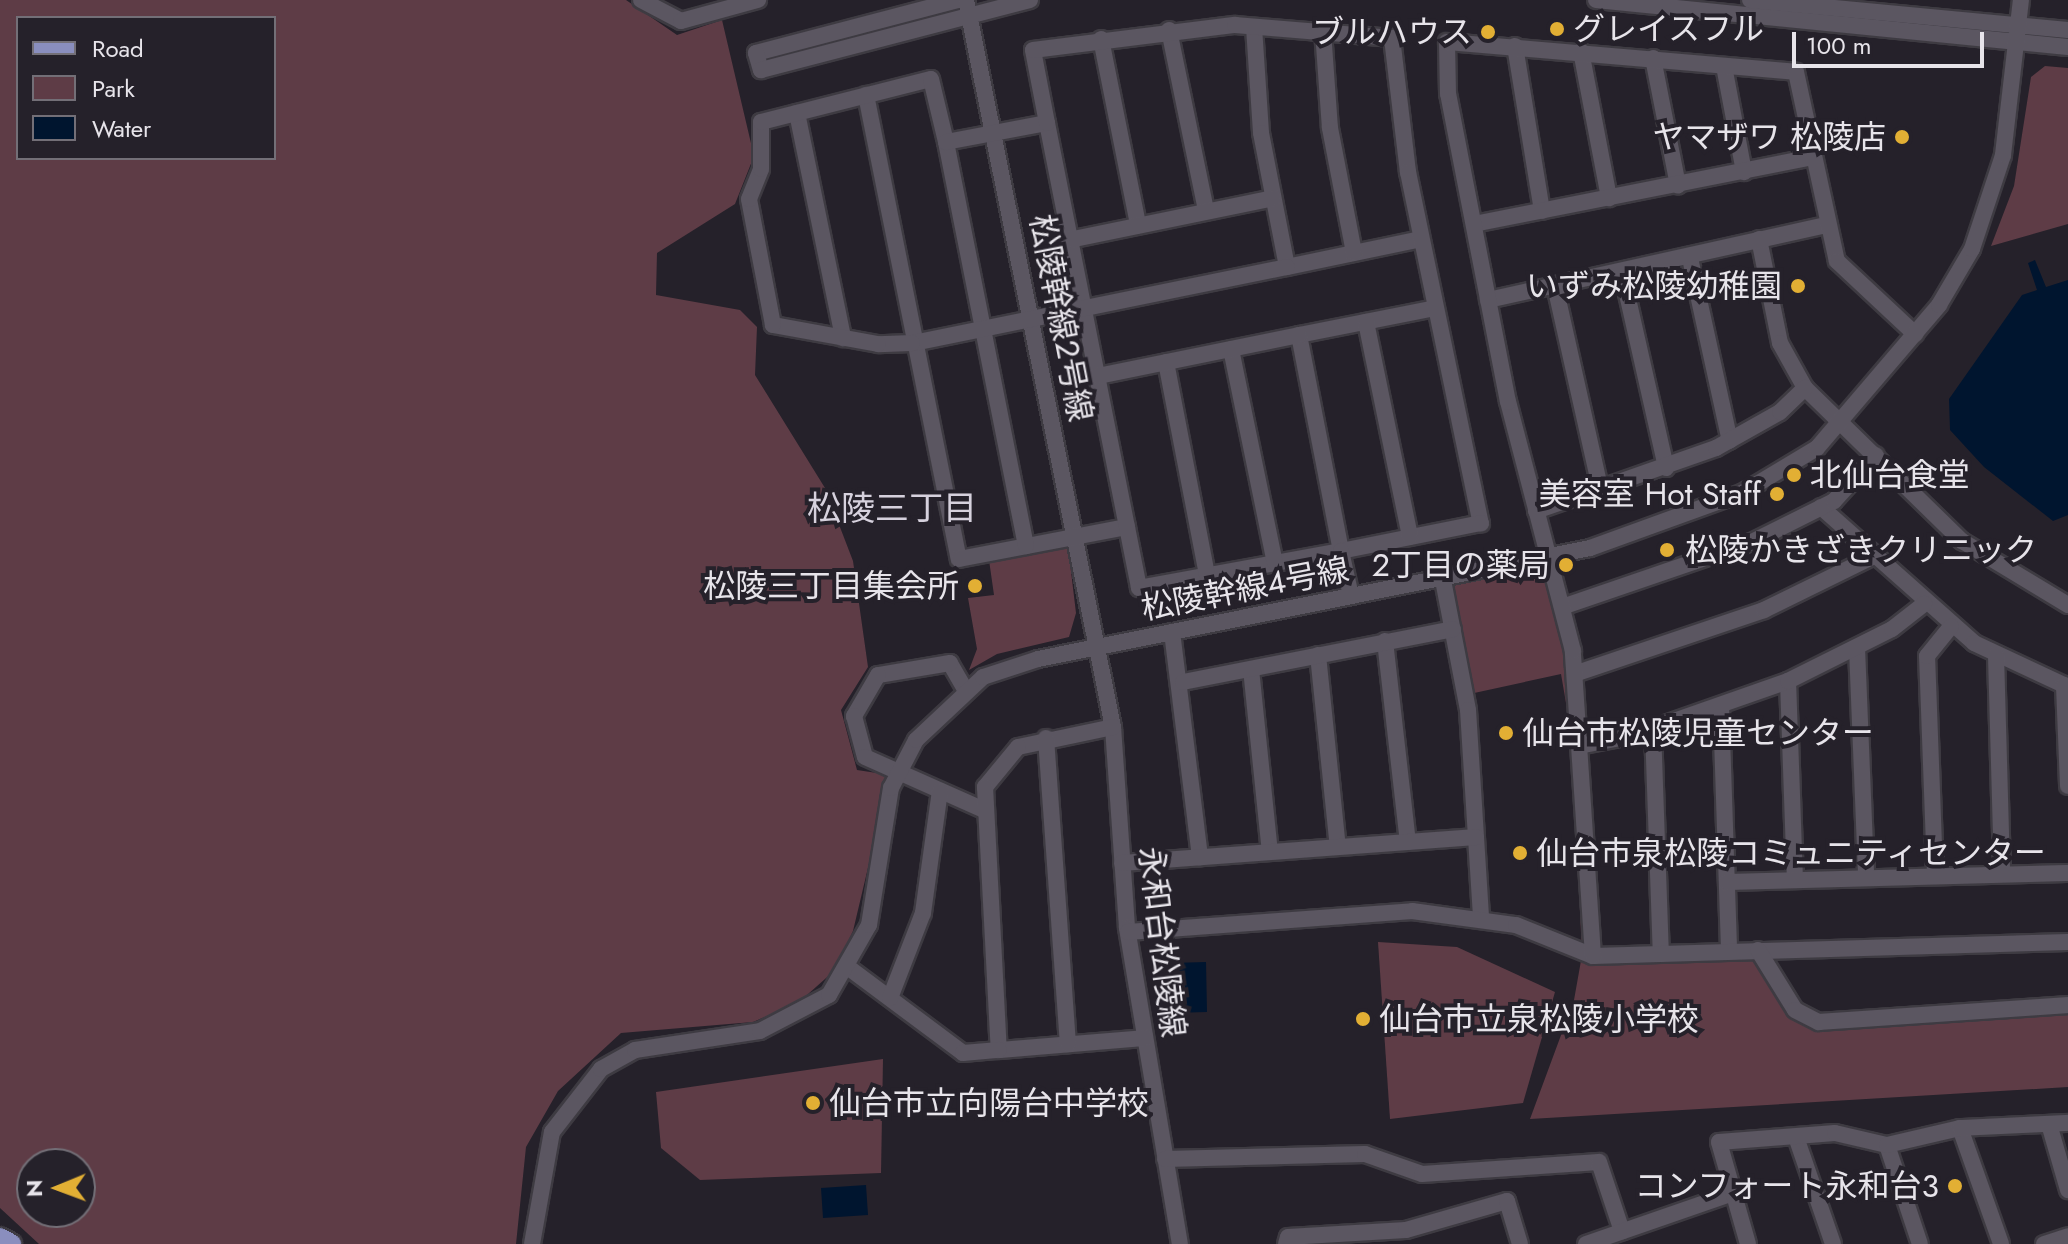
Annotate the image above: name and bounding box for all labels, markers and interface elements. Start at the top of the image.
place label: グレイスフル [1573,10,1765,48]
place label: ブルハウス [1312,13,1472,51]
legend [16,16,276,160]
scale bar [1796,16,1988,66]
marker: グレイスフル [1548,20,1566,38]
marker: ブルハウス [1479,23,1497,41]
text: 100 m [1806,28,1872,63]
text: Road [92,31,144,66]
text: Park [92,71,135,106]
text: Water [92,111,151,146]
place label: ヤマザワ 松陵店 [1652,118,1886,156]
marker: ヤマザワ 松陵店 [1893,128,1911,146]
street label: 松陵幹線２号線 [1022,211,1100,425]
place label: いずみ松陵幼稚園 [1526,267,1782,305]
marker: いずみ松陵幼稚園 [1789,277,1807,295]
place label: 北仙台食堂 [1810,456,1970,494]
marker: 北仙台食堂 [1785,466,1803,484]
place label: 美容室 Hot Staff [1539,475,1761,513]
marker: 美容室 Hot Staff [1768,485,1786,503]
district label: 松陵三丁目 [807,489,977,529]
place label: 松陵かきざきクリニック [1685,531,2037,569]
marker: 松陵かきざきクリニック [1656,539,1678,561]
place label: 2丁目の薬局 [1372,546,1550,584]
street label: 松陵幹線４号線 [1138,550,1352,628]
marker: 2丁目の薬局 [1557,556,1575,574]
place label: 松陵三丁目集会所 [703,567,959,605]
marker: 松陵三丁目集会所 [966,577,984,595]
place label: 仙台市松陵児童センター [1522,714,1874,752]
marker: 仙台市松陵児童センター [1497,724,1515,742]
place label: 仙台市泉松陵コミュニティセンター [1536,834,2048,872]
street label: 永和台松陵線 [1131,844,1193,1040]
marker: 仙台市泉松陵コミュニティセンター [1511,844,1529,862]
place label: 仙台市立泉松陵小学校 [1379,1000,1699,1038]
marker: 仙台市立泉松陵小学校 [1354,1010,1372,1028]
place label: 仙台市立向陽台中学校 [829,1084,1149,1122]
marker: 仙台市立向陽台中学校 [804,1094,822,1112]
north arrow [16,1148,96,1228]
place label: コンフォート永和台3 [1634,1167,1939,1205]
marker: コンフォート永和台3 [1946,1177,1964,1195]
text: N [18,1179,50,1197]

